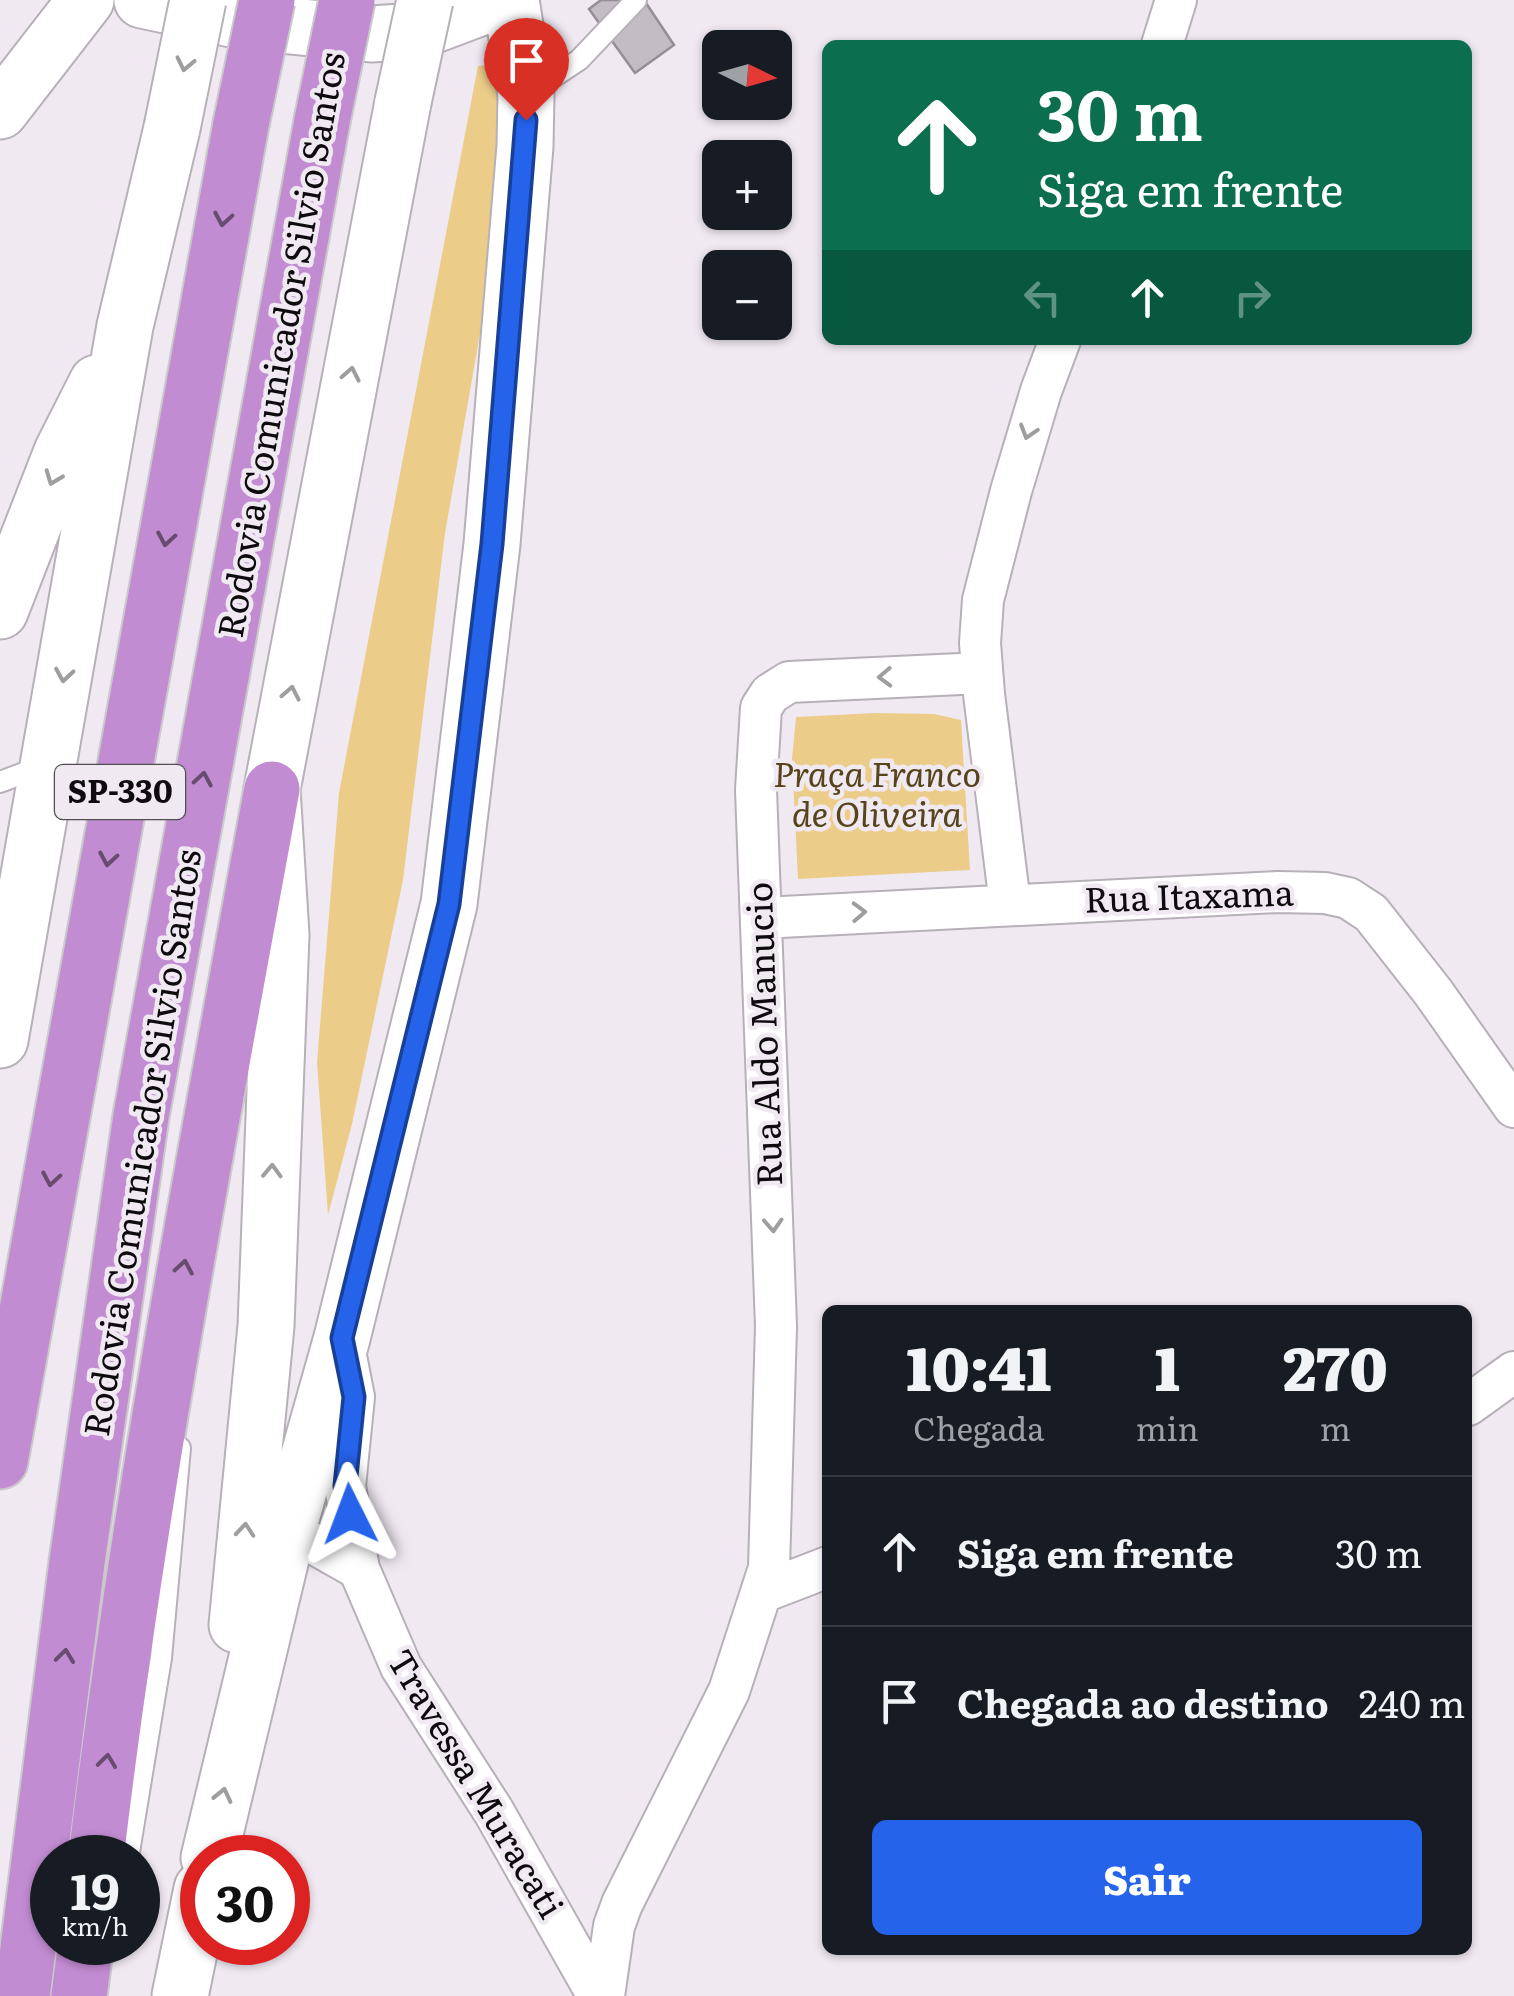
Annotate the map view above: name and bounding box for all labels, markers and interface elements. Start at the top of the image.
pin [484,18,569,121]
north arrow [702,30,792,120]
map controls [702,30,792,340]
icon: arrive [499,33,554,88]
street label: Rodovia Comunicador Silvio Santos [202,48,356,641]
one-way arrow [175,55,196,72]
text: 30 m [1037,59,1203,163]
icon: ahead [872,80,1002,210]
button: + [702,140,792,230]
text: Siga em frente [1037,154,1343,221]
one-way arrow [213,211,234,228]
button: − [702,250,792,340]
icon: left [1015,270,1070,325]
icon: ahead [1120,270,1175,325]
icon: right [1225,270,1280,325]
one-way arrow [340,366,361,383]
one-way arrow [1019,423,1040,440]
one-way arrow [44,468,64,485]
one-way arrow [156,531,177,547]
one-way arrow [876,666,892,687]
one-way arrow [54,667,75,683]
one-way arrow [279,685,300,702]
park label: Praça Franco de Oliveira [773,746,981,838]
road number: SP-330 [55,765,185,819]
one-way arrow [192,771,213,788]
street label: Rodovia Comunicador Silvio Santos [68,845,212,1440]
one-way arrow [98,851,119,867]
street label: Rua Itaxama [1083,864,1295,924]
street label: Rua Aldo Manucio [731,881,793,1187]
one-way arrow [851,901,867,922]
one-way arrow [261,1163,282,1179]
one-way arrow [41,1171,62,1187]
one-way arrow [762,1218,783,1234]
one-way arrow [173,1259,194,1275]
text: 10:41 [906,1320,1051,1409]
text: 1 [1155,1320,1180,1409]
text: 270 [1283,1320,1388,1409]
text: Chegada [913,1403,1044,1451]
text: min [1136,1403,1199,1451]
text: m [1320,1403,1351,1451]
position arrow [298,1462,402,1566]
one-way arrow [233,1522,255,1538]
text: Siga em frente [957,1523,1234,1580]
text: 30 m [1335,1523,1422,1580]
icon: ahead [872,1524,927,1579]
street label: Travessa Muracati [377,1638,579,1927]
one-way arrow [54,1648,75,1664]
text: Chegada ao destino [957,1673,1329,1730]
text: 240 m [1359,1673,1465,1730]
icon: arrive [872,1674,927,1729]
one-way arrow [96,1752,117,1768]
one-way arrow [212,1787,233,1804]
button: Sair [872,1820,1422,1935]
speed limit sign: 30 [180,1835,310,1965]
text: 19 [70,1851,120,1925]
text: km/h [62,1907,128,1944]

